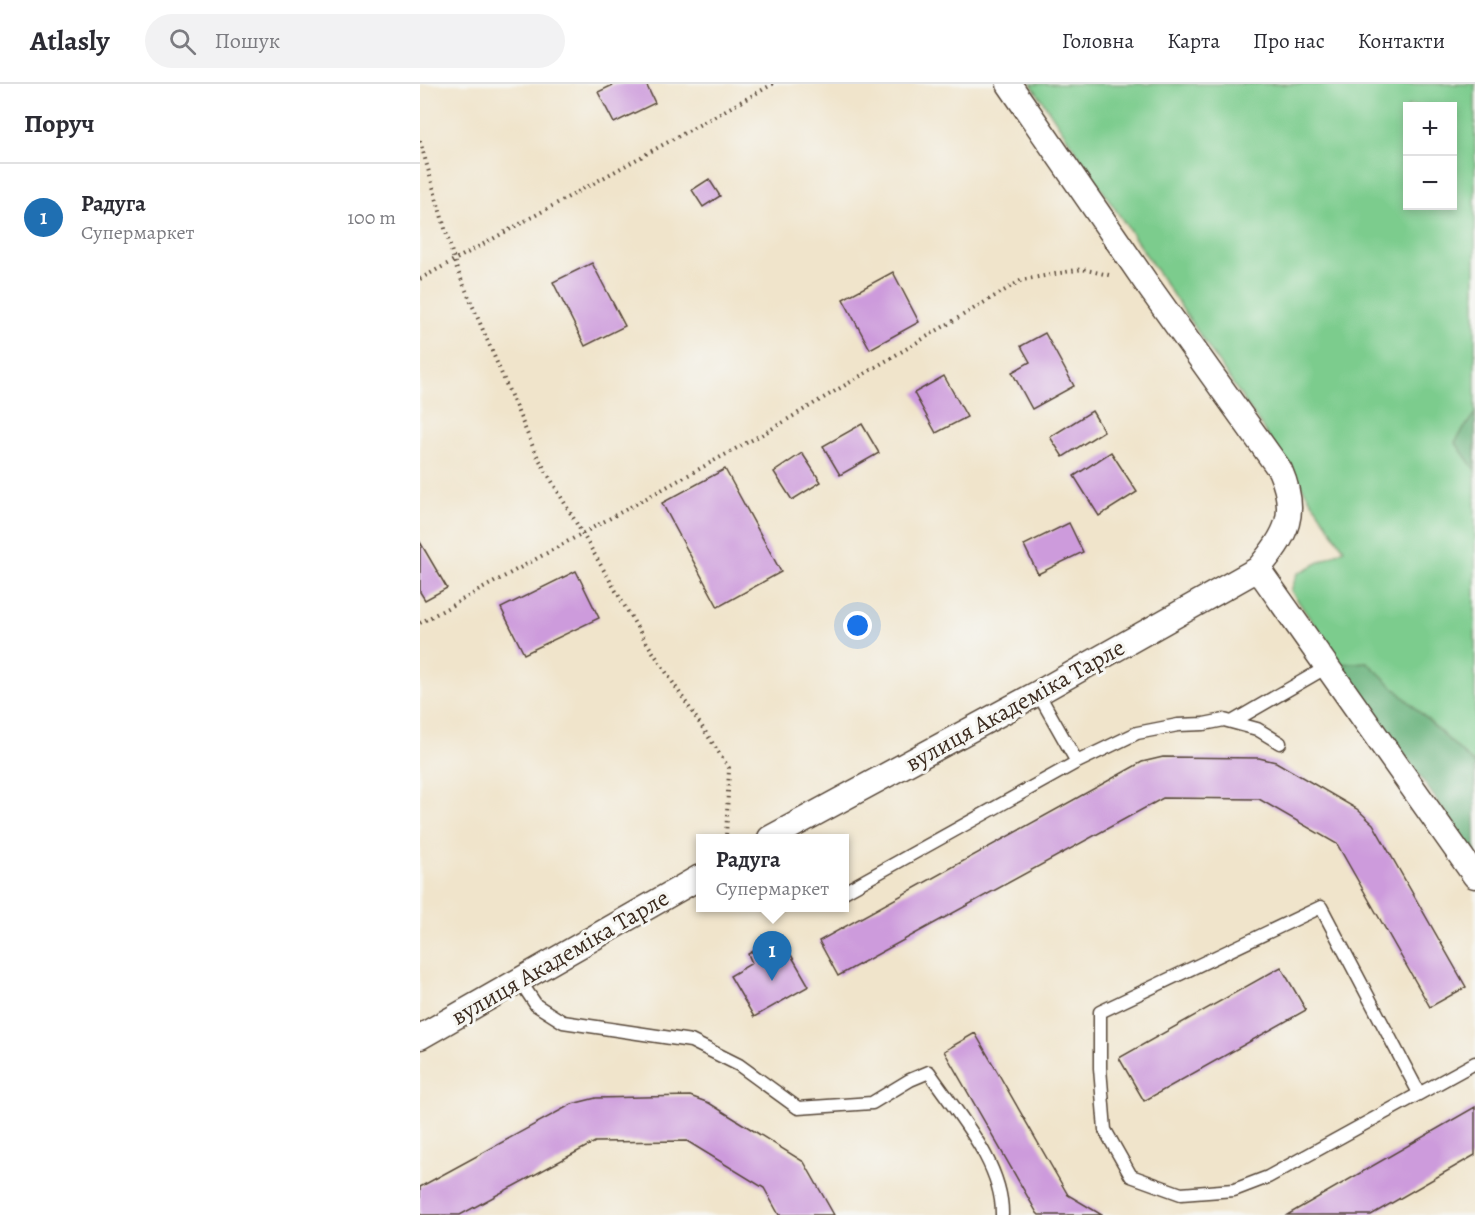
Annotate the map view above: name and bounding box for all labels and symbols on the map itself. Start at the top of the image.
your location [843,611,872,640]
street label: вулиця Академіка Тарле [900,631,1130,779]
street label: вулиця Академіка Тарле [445,882,675,1032]
pin: 1 [752,932,792,981]

